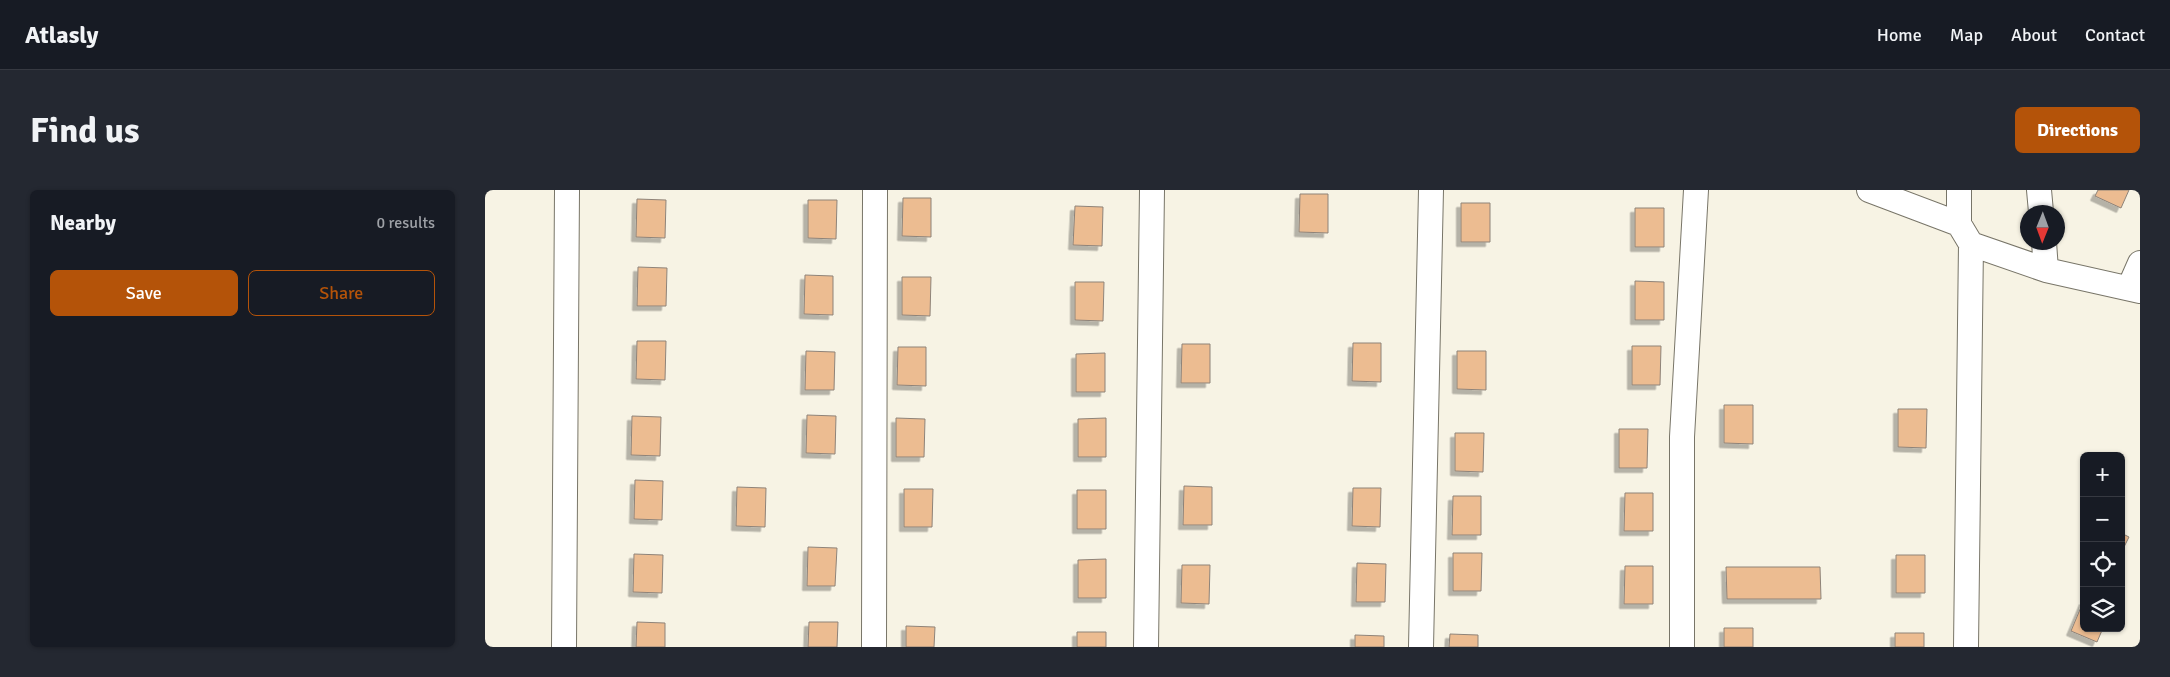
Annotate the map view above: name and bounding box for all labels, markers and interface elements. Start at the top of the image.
text: Atlasly [25,20,98,50]
text: Home [1877,24,1922,46]
text: Map [1950,24,1983,46]
text: About [2011,24,2057,46]
text: Contact [2085,24,2145,46]
button: Directions [2015,107,2140,153]
text: Find us [30,109,140,152]
north arrow [2020,205,2065,250]
text: Nearby [50,210,116,236]
text: 0 results [376,213,435,233]
button: Save [50,270,238,316]
button: Share [248,270,435,316]
map controls [2080,452,2125,632]
button: + [2080,452,2125,497]
button: − [2080,497,2125,542]
button: locate [2080,542,2125,587]
button: layers [2080,587,2125,632]

